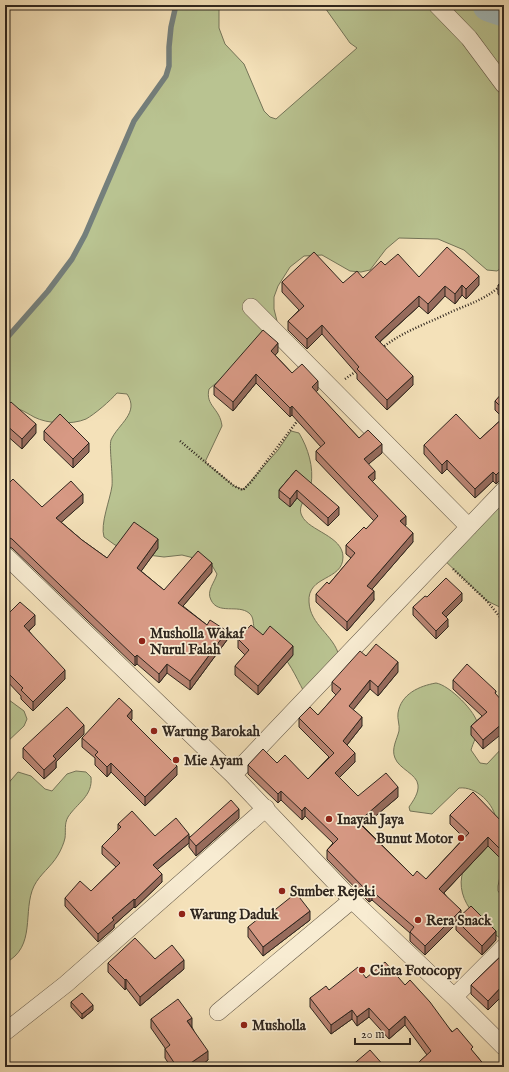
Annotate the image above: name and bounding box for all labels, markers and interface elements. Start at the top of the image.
place label: Musholla Wakaf Nurul Falah [149,625,247,659]
marker: Musholla Wakaf Nurul Falah [137,636,147,646]
place label: Warung Barokah [161,723,261,741]
marker: Warung Barokah [149,726,159,736]
place label: Mie Ayam [184,752,243,770]
marker: Mie Ayam [171,755,181,765]
place label: Inayah Jaya [337,811,405,829]
marker: Inayah Jaya [324,814,334,824]
place label: Bunut Motor [376,830,454,848]
marker: Bunut Motor [456,833,466,843]
place label: Sumber Rejeki [290,883,376,901]
marker: Sumber Rejeki [277,886,287,896]
place label: Warung Daduk [189,906,279,924]
marker: Warung Daduk [177,909,187,919]
place label: Rera Snack [426,912,492,930]
marker: Rera Snack [413,915,423,925]
place label: Cinta Fotocopy [370,962,463,980]
marker: Cinta Fotocopy [357,965,367,975]
place label: Musholla [252,1017,307,1035]
marker: Musholla [239,1020,249,1030]
scale bar [355,1020,410,1046]
text: 20 m [361,1027,384,1042]

